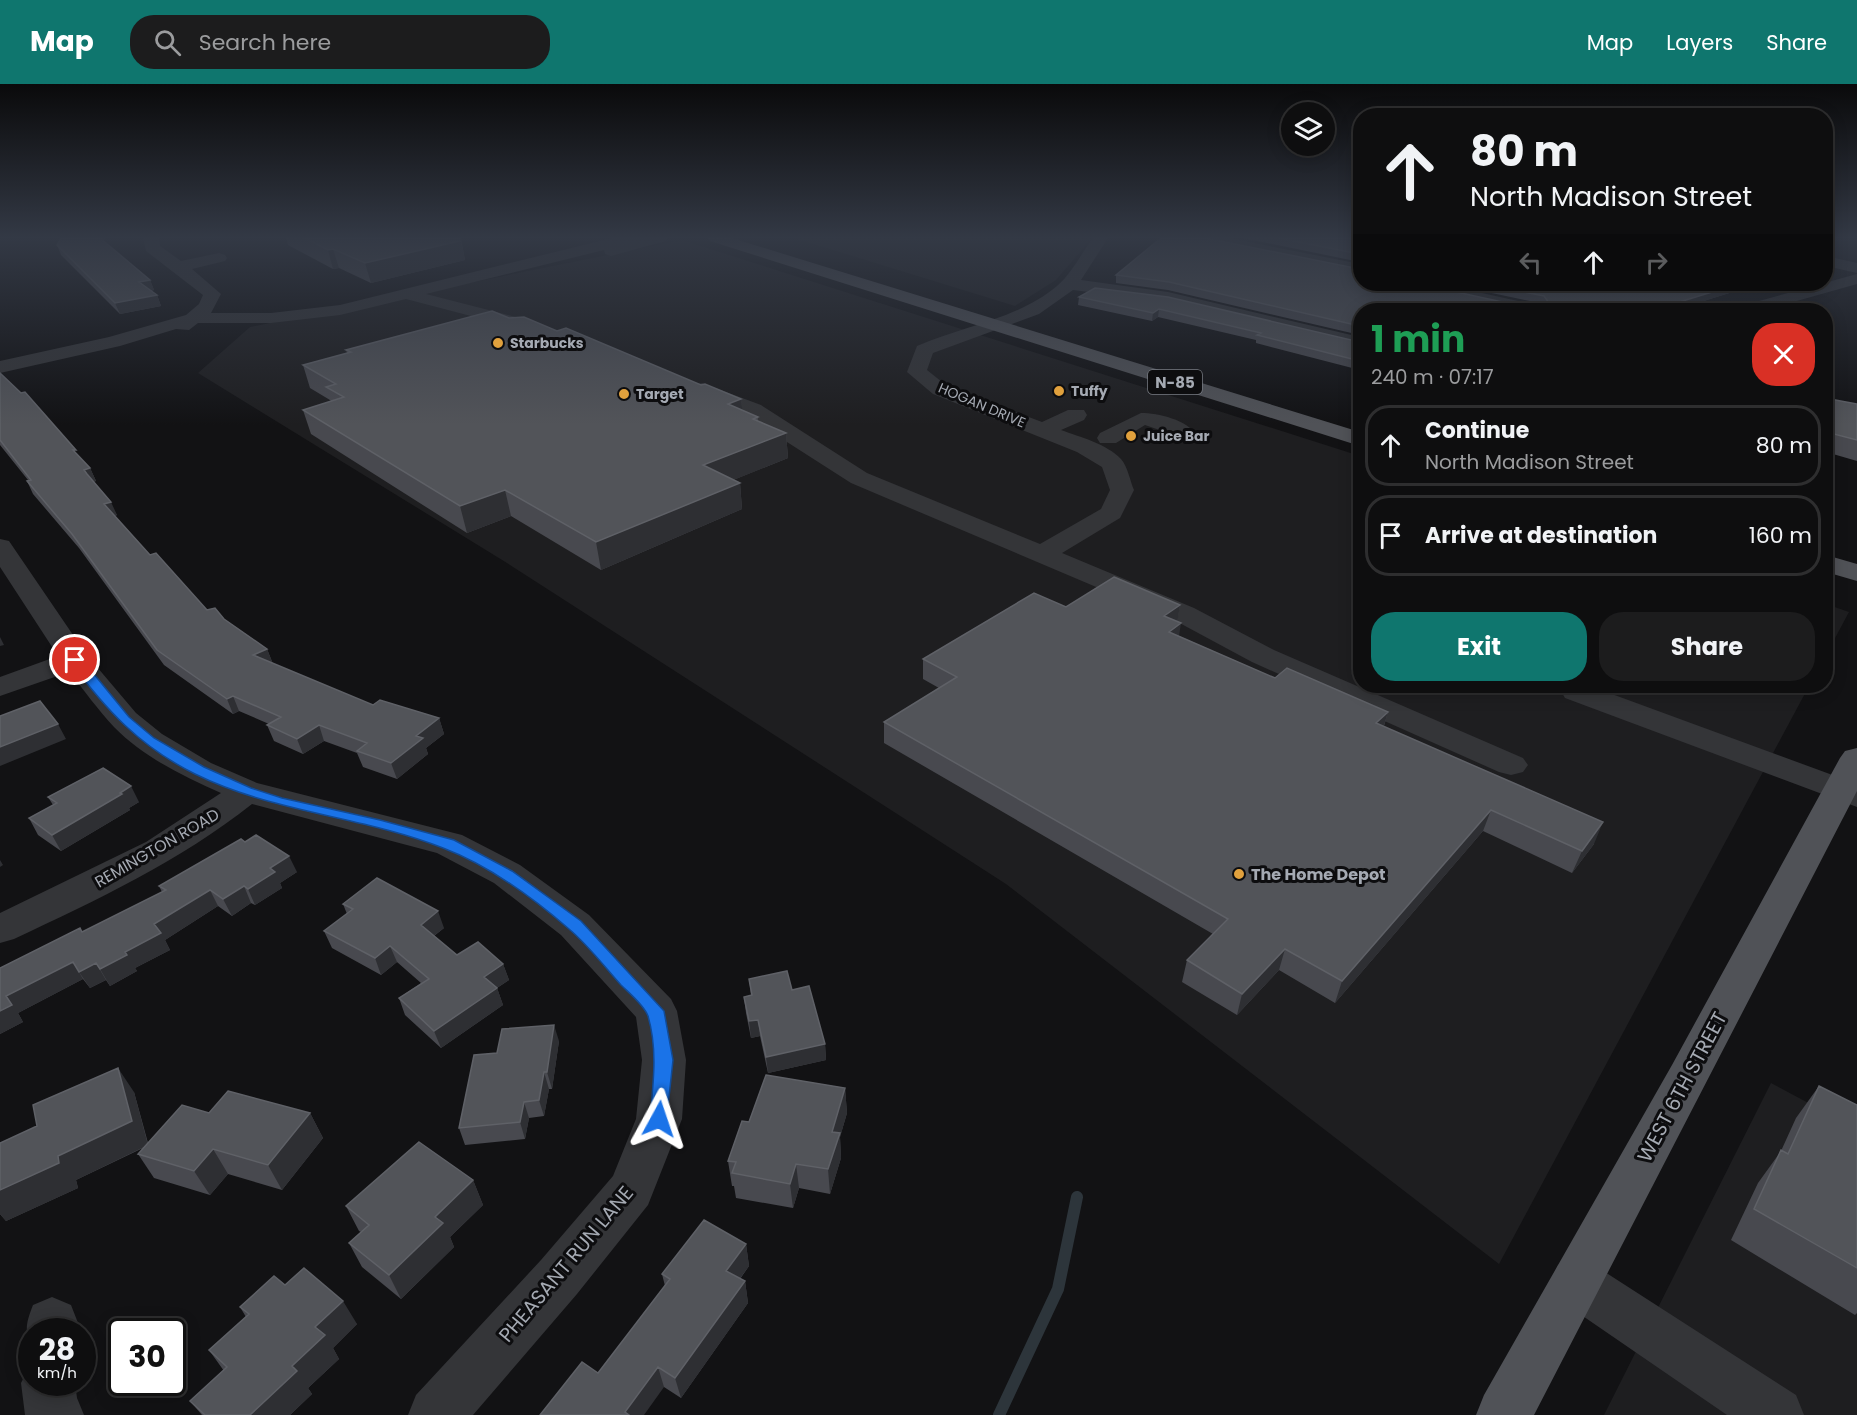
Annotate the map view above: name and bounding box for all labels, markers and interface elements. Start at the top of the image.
search box [130,15,550,69]
text: Map [30,22,94,61]
icon: search [151,26,184,59]
text: Search here [199,27,331,58]
text: Map [1587,28,1633,57]
text: Layers [1666,28,1733,57]
text: Share [1766,28,1827,57]
map controls [1281,102,1335,156]
button: layers [1281,102,1335,156]
text: 80 m [1470,122,1578,181]
icon: ahead [1371,132,1449,210]
text: North Madison Street [1470,178,1752,215]
icon: left [1514,246,1547,279]
icon: ahead [1577,246,1610,279]
icon: right [1640,246,1673,279]
text: 1 min [1371,314,1465,365]
button: close [1752,323,1815,386]
place label: Starbucks [510,333,584,353]
marker: Starbucks [491,336,505,350]
text: 240 m · 07:17 [1371,363,1494,391]
road number: N-85 [1148,370,1202,394]
street label: HOGAN DRIVE [935,378,1029,432]
place label: Tuffy [1071,381,1108,401]
place label: Target [636,384,684,404]
marker: Tuffy [1052,384,1066,398]
marker: Target [617,387,631,401]
text: Continue [1425,415,1529,446]
place label: Juice Bar [1143,426,1209,446]
marker: Juice Bar [1124,429,1138,443]
icon: ahead [1374,429,1407,462]
text: 80 m [1756,430,1812,461]
text: North Madison Street [1425,448,1634,476]
icon: arrive [1374,519,1407,552]
text: Arrive at destination [1425,520,1657,551]
text: 160 m [1749,520,1812,551]
button: Exit [1371,612,1587,681]
button: Share [1599,612,1815,681]
pin [49,634,100,685]
icon: arrive [58,643,91,676]
street label: REMINGTON ROAD [90,803,224,893]
place label: The Home Depot [1251,863,1386,886]
marker: The Home Depot [1232,867,1246,881]
street label: WEST 6TH STREET [1631,1007,1734,1167]
position arrow [627,1087,691,1151]
street label: PHEASANT RUN LANE [492,1180,640,1348]
speed limit sign: 30 [108,1318,186,1396]
text: 28 [39,1328,75,1371]
text: km/h [37,1362,77,1383]

